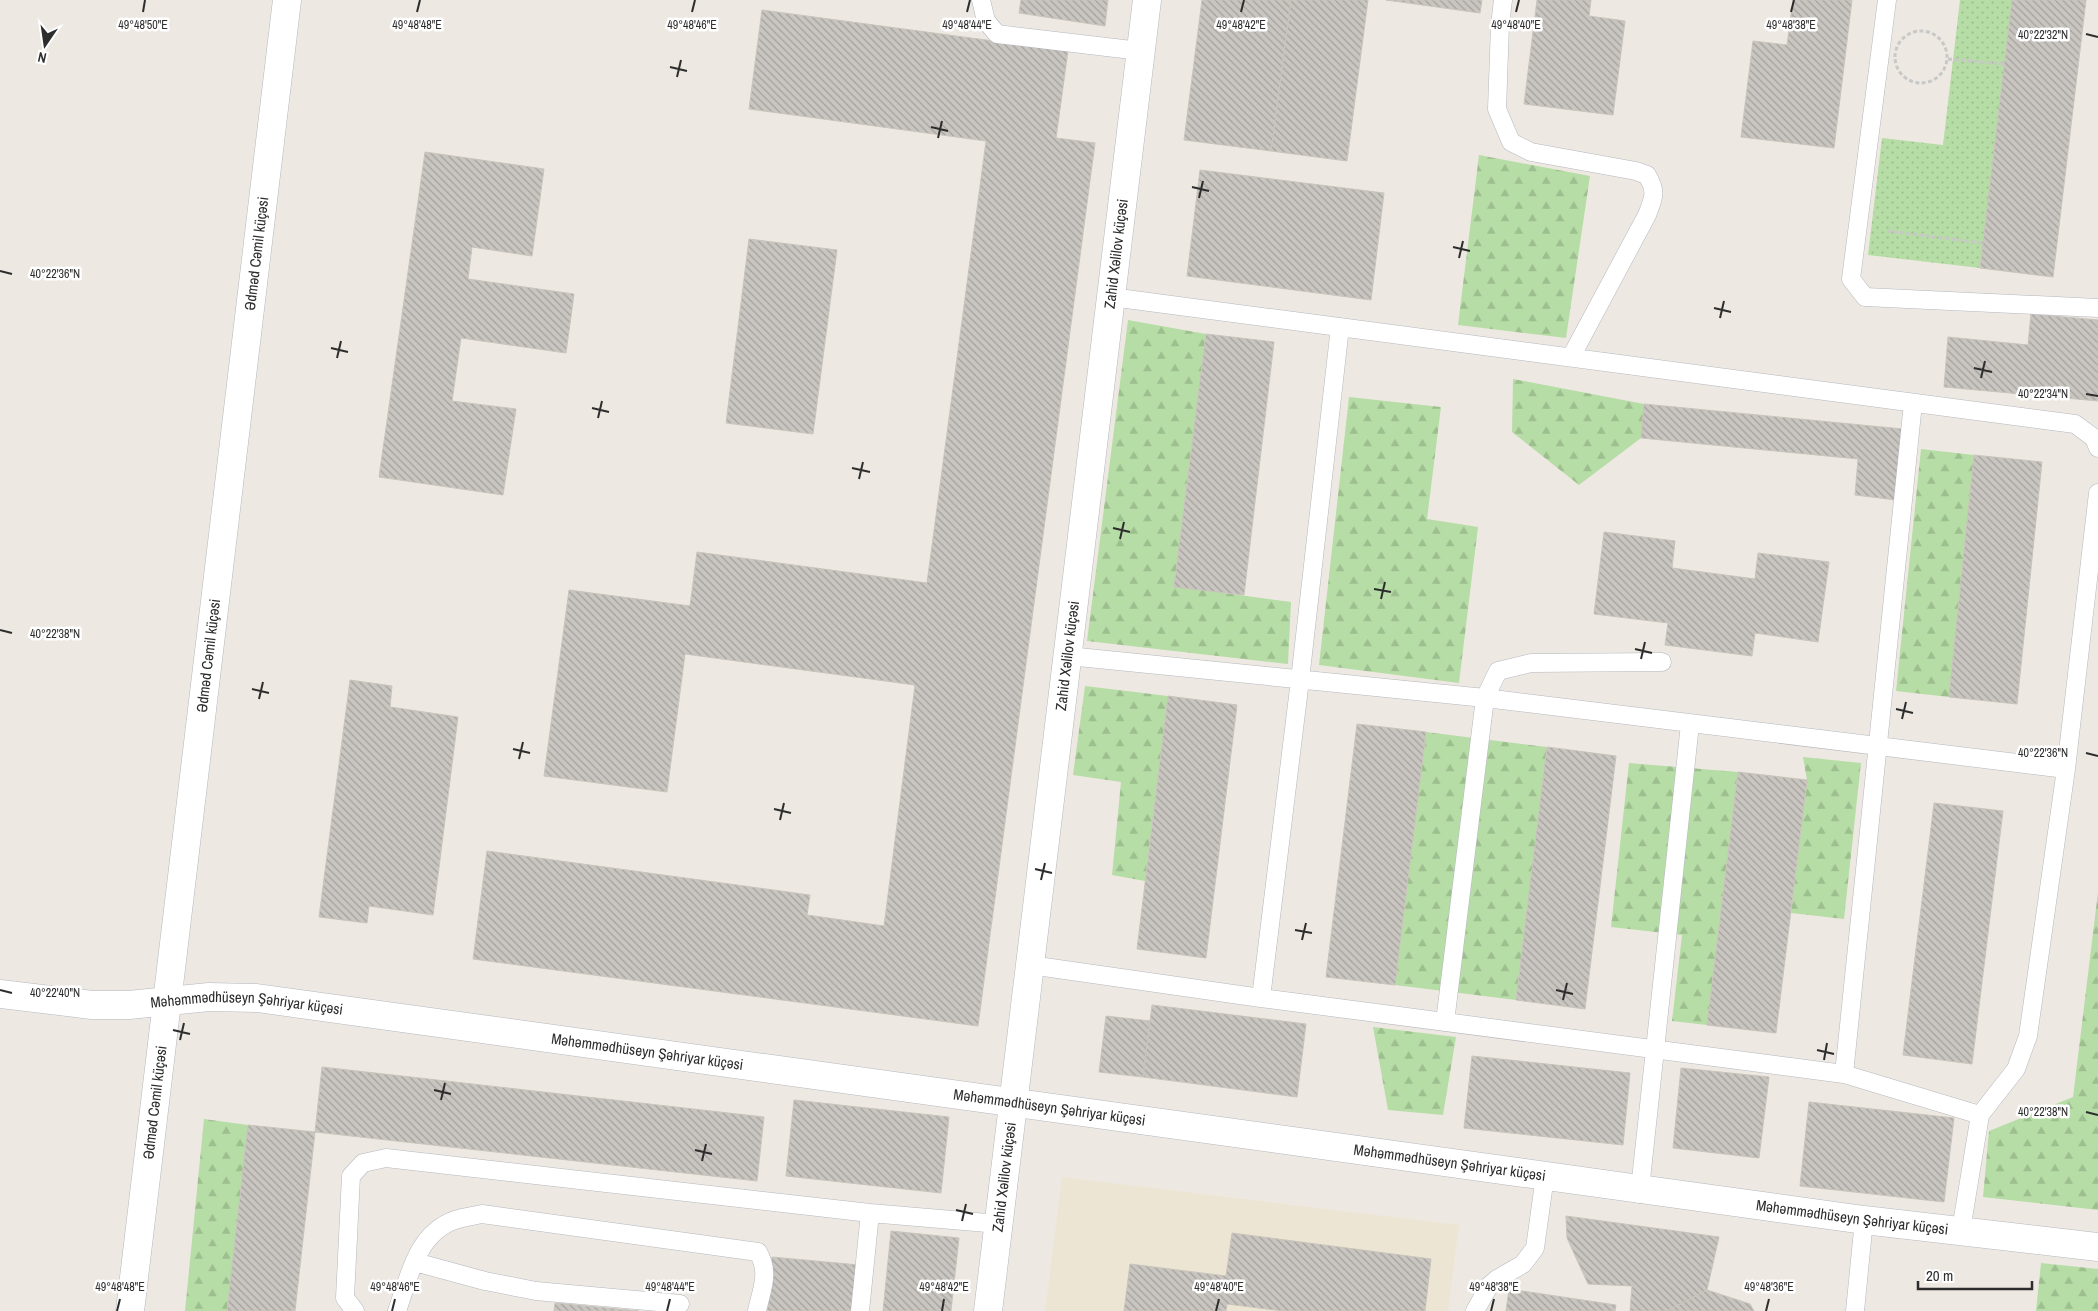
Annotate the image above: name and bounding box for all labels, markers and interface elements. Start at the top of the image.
text: 49°48'50"E [118,17,168,33]
text: 49°48'48"E [392,17,442,33]
text: 49°48'46"E [667,17,717,33]
text: 49°48'44"E [942,17,992,33]
text: 49°48'42"E [1216,17,1266,33]
text: 49°48'40"E [1491,17,1541,33]
text: 49°48'38"E [1766,17,1816,33]
north arrow [20,20,70,70]
text: 40°22'32"N [2018,27,2068,43]
text: N [36,48,48,67]
street label: Ədməd Cəmil küçəsi [239,195,273,312]
street label: Zahid Xəlilov küçəsi [1099,198,1133,310]
text: 40°22'36"N [30,266,80,282]
text: 40°22'34"N [2018,386,2068,402]
street label: Ədməd Cəmil küçəsi [191,598,225,714]
street label: Zahid Xəlilov küçəsi [1050,600,1084,712]
text: 40°22'38"N [30,626,80,642]
text: 40°22'36"N [2018,745,2068,761]
text: 40°22'40"N [30,985,80,1001]
street label: Məhəmmədhüseyn Şəhriyar küçəsi [149,986,344,1020]
street label: Məhəmmədhüseyn Şəhriyar küçəsi [550,1028,745,1075]
street label: Ədməd Cəmil küçəsi [137,1044,172,1160]
street label: Məhəmmədhüseyn Şəhriyar küçəsi [952,1083,1147,1131]
text: 40°22'38"N [2018,1104,2068,1120]
street label: Zahid Xəlilov küçəsi [987,1121,1021,1233]
street label: Məhəmmədhüseyn Şəhriyar küçəsi [1352,1139,1547,1186]
street label: Məhəmmədhüseyn Şəhriyar küçəsi [1755,1194,1949,1240]
scale bar [1918,1258,2032,1290]
text: 20 m [1926,1265,1953,1286]
text: 49°48'48"E [95,1279,145,1295]
text: 49°48'46"E [370,1279,420,1295]
text: 49°48'44"E [645,1279,695,1295]
text: 49°48'42"E [919,1279,969,1295]
text: 49°48'40"E [1194,1279,1244,1295]
text: 49°48'38"E [1469,1279,1519,1295]
text: 49°48'36"E [1744,1279,1794,1295]

